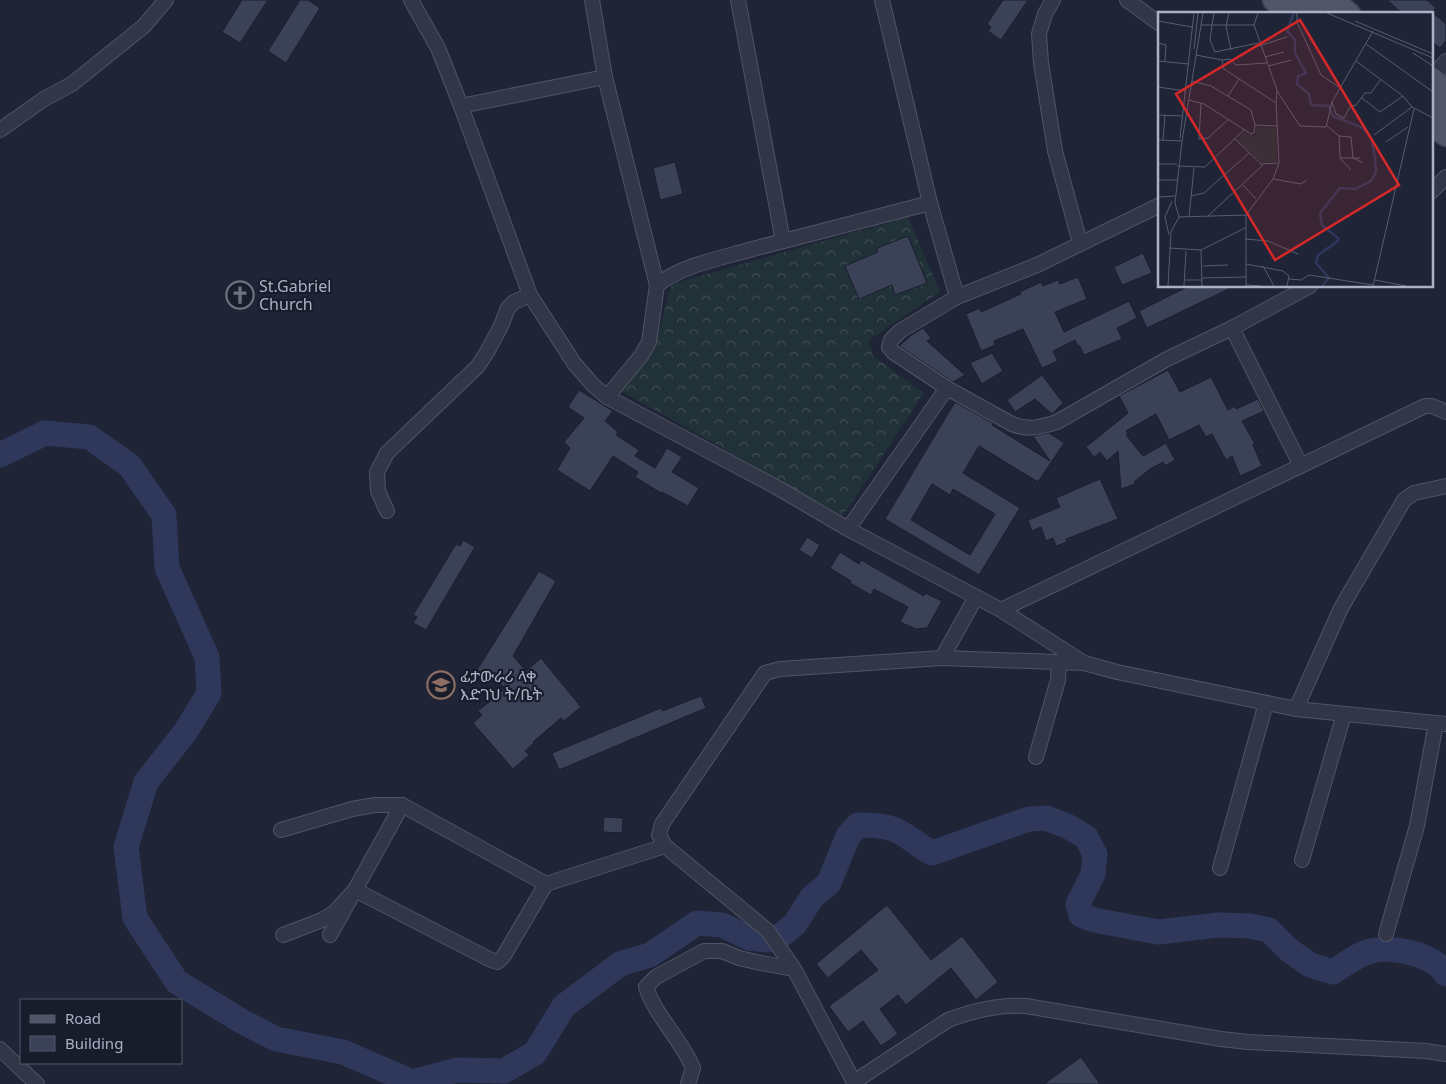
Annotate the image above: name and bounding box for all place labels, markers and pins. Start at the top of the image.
place label: St.Gabriel Church [259,275,331,315]
church icon: St.Gabriel Church [225,280,255,310]
place label: ፊታውራሪ ላቀ እድገህ ት/ቤት [460,665,543,705]
school or university icon: ፊታውራሪ ላቀ እድገህ ት/ቤት [426,670,456,700]

